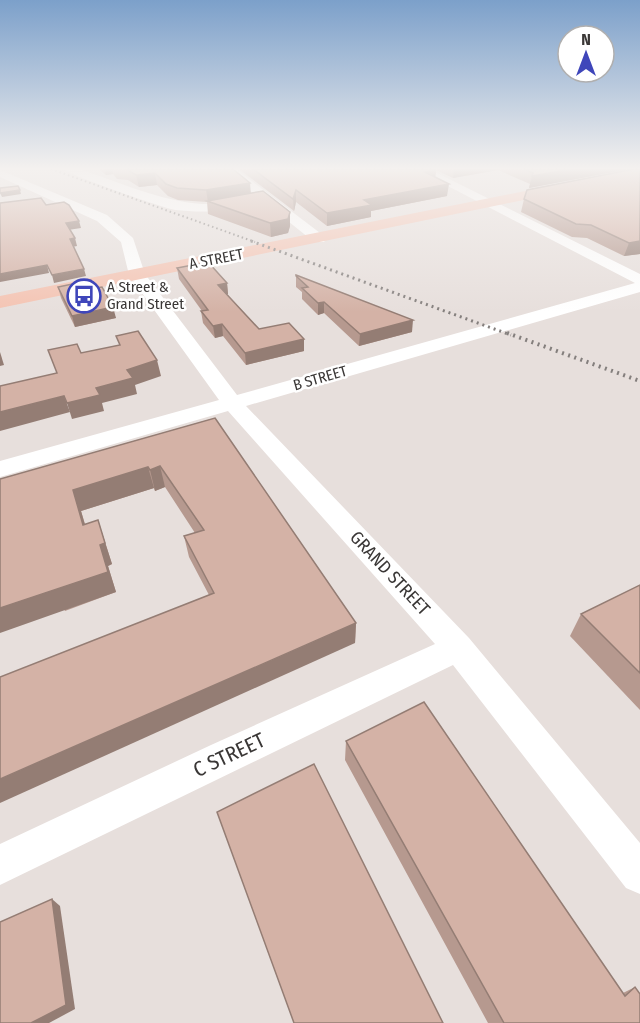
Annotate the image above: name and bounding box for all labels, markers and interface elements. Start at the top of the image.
north arrow [556,24,616,84]
text: N [581,30,591,49]
street label: A STREET [187,245,245,273]
bus stop icon: A Street & Grand Street [66,278,102,314]
place label: A Street & Grand Street [107,278,184,313]
street label: B STREET [291,362,349,394]
street label: GRAND STREET [345,526,435,620]
street label: C STREET [189,727,269,783]

